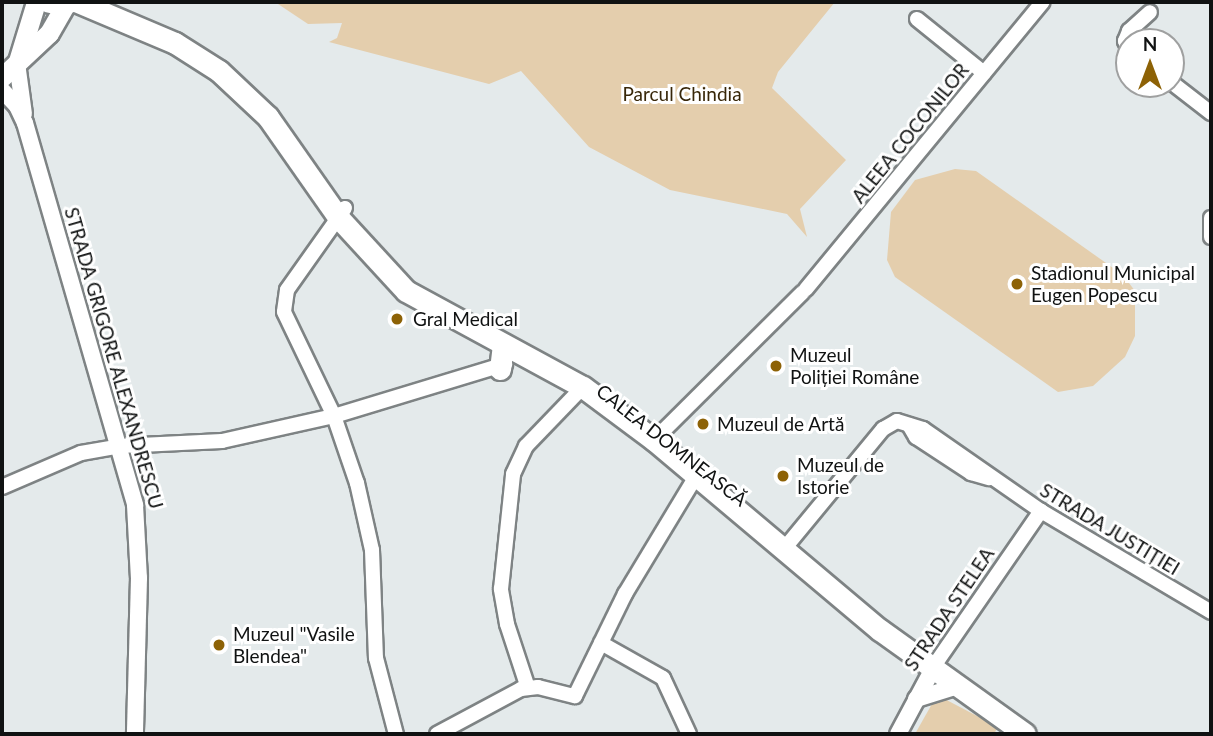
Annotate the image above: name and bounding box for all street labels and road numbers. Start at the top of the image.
street label: ALEEA COCONILOR [847,58,973,208]
street label: STRADA GRIGORE ALEXANDRESCU [60,204,168,512]
street label: CALEA DOMNEASCĂ [592,379,752,511]
street label: STRADA JUSTIȚIEI [1036,478,1184,580]
street label: STRADA STELEA [899,543,999,675]

